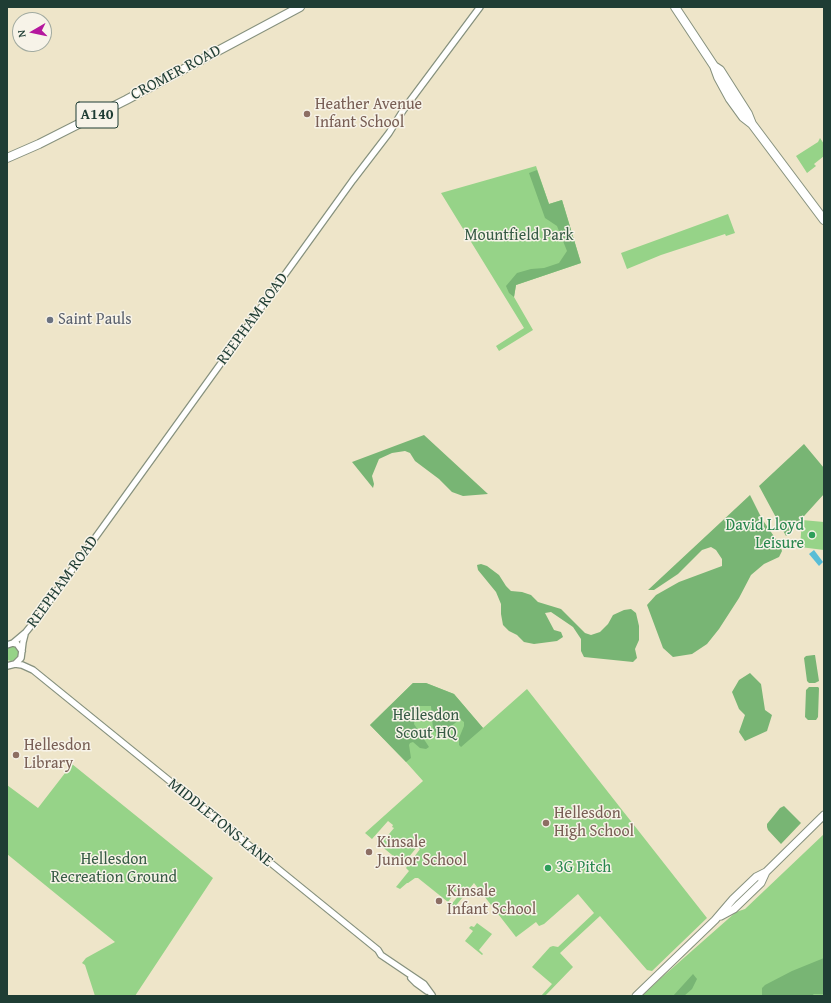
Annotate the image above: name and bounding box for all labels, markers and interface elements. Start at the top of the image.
north arrow [12,12,52,52]
text: N [13,29,30,39]
street label: CROMER ROAD [128,41,224,105]
place label: Heather Avenue Infant School [315,95,422,133]
road number: A140 [76,102,118,128]
marker: Heather Avenue Infant School [302,109,312,119]
park label: Mountfield Park [464,226,574,246]
street label: REEPHAM ROAD [213,269,293,369]
place label: Saint Pauls [58,310,132,330]
marker: Saint Pauls [45,315,55,325]
place label: David Lloyd Leisure [725,516,804,554]
marker: David Lloyd Leisure [807,530,817,540]
street label: REEPHAM ROAD [23,532,103,632]
park label: Hellesdon Scout HQ [393,706,459,744]
place label: Hellesdon Library [24,736,91,774]
marker: Hellesdon Library [11,750,21,760]
street label: MIDDLETONS LANE [163,775,277,871]
place label: Hellesdon High School [554,804,634,842]
marker: Hellesdon High School [541,818,551,828]
place label: Kinsale Junior School [377,833,467,871]
marker: Kinsale Junior School [364,847,374,857]
park label: Hellesdon Recreation Ground [51,850,177,888]
place label: 3G Pitch [556,858,611,878]
marker: 3G Pitch [543,863,553,873]
place label: Kinsale Infant School [447,882,536,920]
marker: Kinsale Infant School [434,896,444,906]

